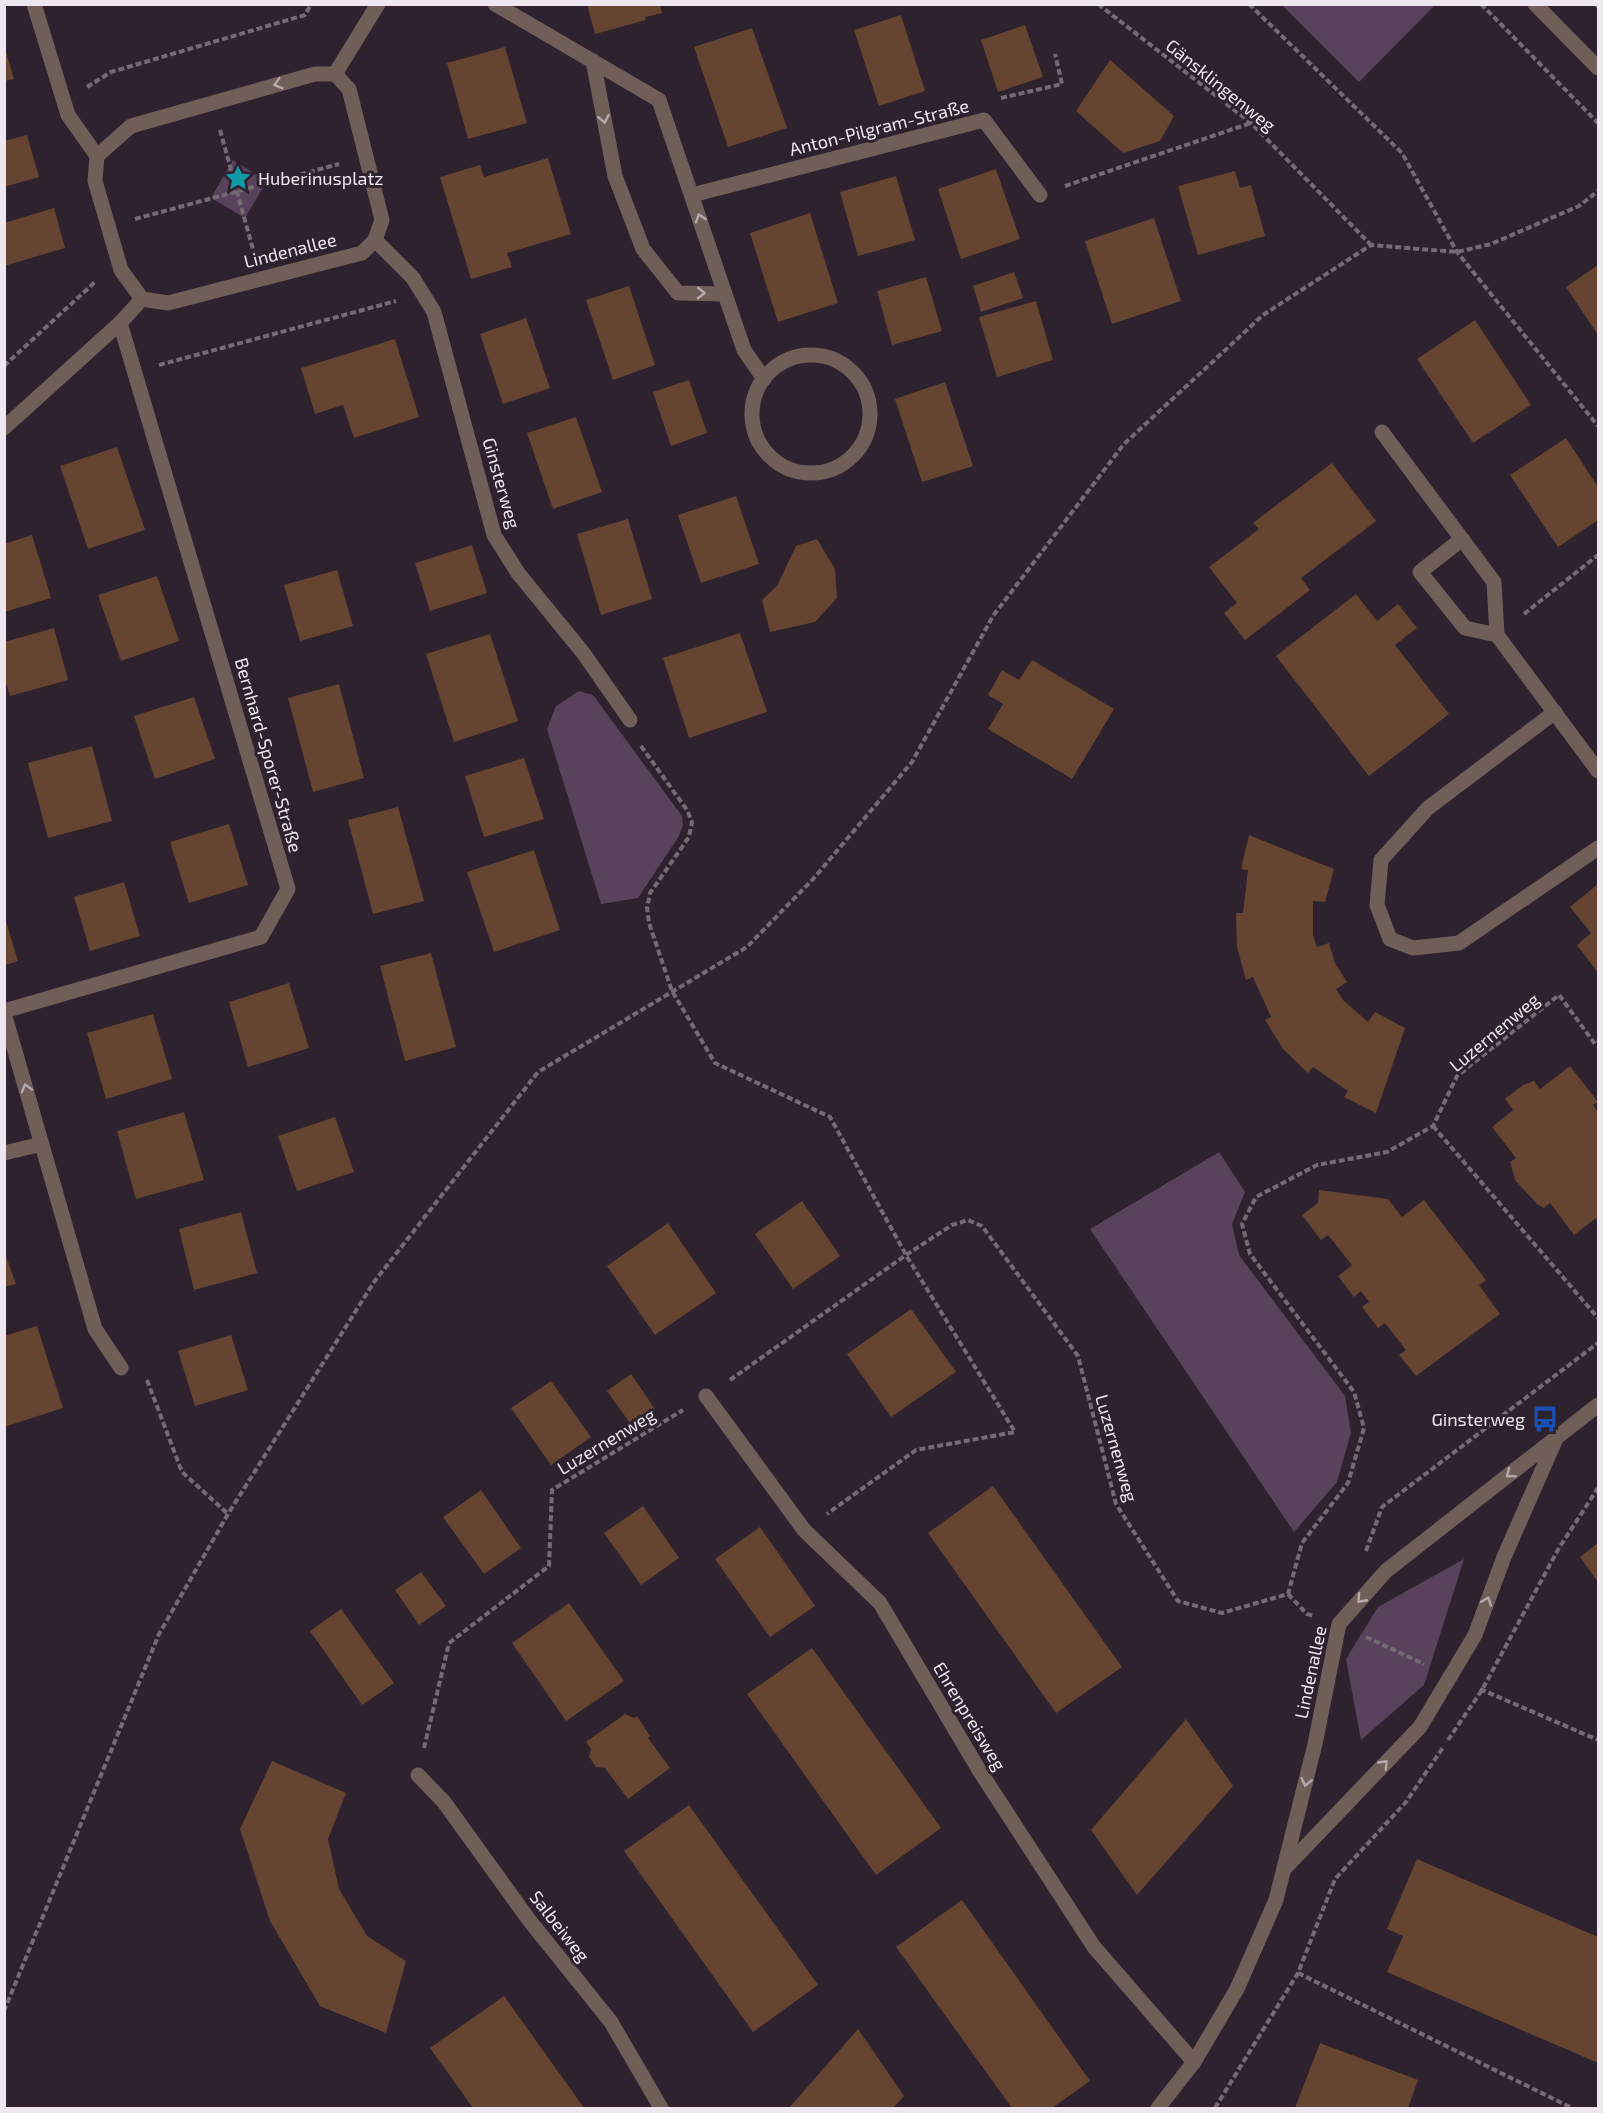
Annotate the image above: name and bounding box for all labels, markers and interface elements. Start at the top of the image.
street label: Gänsklingenweg [1162,34,1280,136]
one-way arrow [273,77,283,90]
street label: Anton-Pilgram-Straße [787,94,971,160]
one-way arrow [597,113,610,123]
place icon: Huberinusplatz [223,163,253,193]
place label: Huberinusplatz [258,167,383,189]
one-way arrow [695,213,707,224]
street label: Lindenallee [241,228,339,272]
one-way arrow [696,287,705,300]
street label: Ginsterweg [479,435,525,531]
street label: Bernhard-Sporer-Straße [231,655,307,855]
street label: Luzernenweg [1445,988,1543,1076]
one-way arrow [21,1083,33,1093]
street label: Luzernenweg [1091,1392,1143,1504]
street label: Luzernenweg [553,1403,659,1479]
bus stop icon: Ginsterweg [1530,1404,1560,1434]
place label: Ginsterweg [1431,1408,1525,1430]
one-way arrow [1506,1467,1517,1478]
one-way arrow [1357,1592,1368,1603]
one-way arrow [1480,1596,1493,1606]
street label: Lindenallee [1289,1623,1331,1721]
street label: Ehrenpreisweg [929,1658,1011,1774]
one-way arrow [1377,1760,1388,1771]
one-way arrow [1300,1777,1313,1787]
street label: Salbeiweg [525,1886,595,1966]

